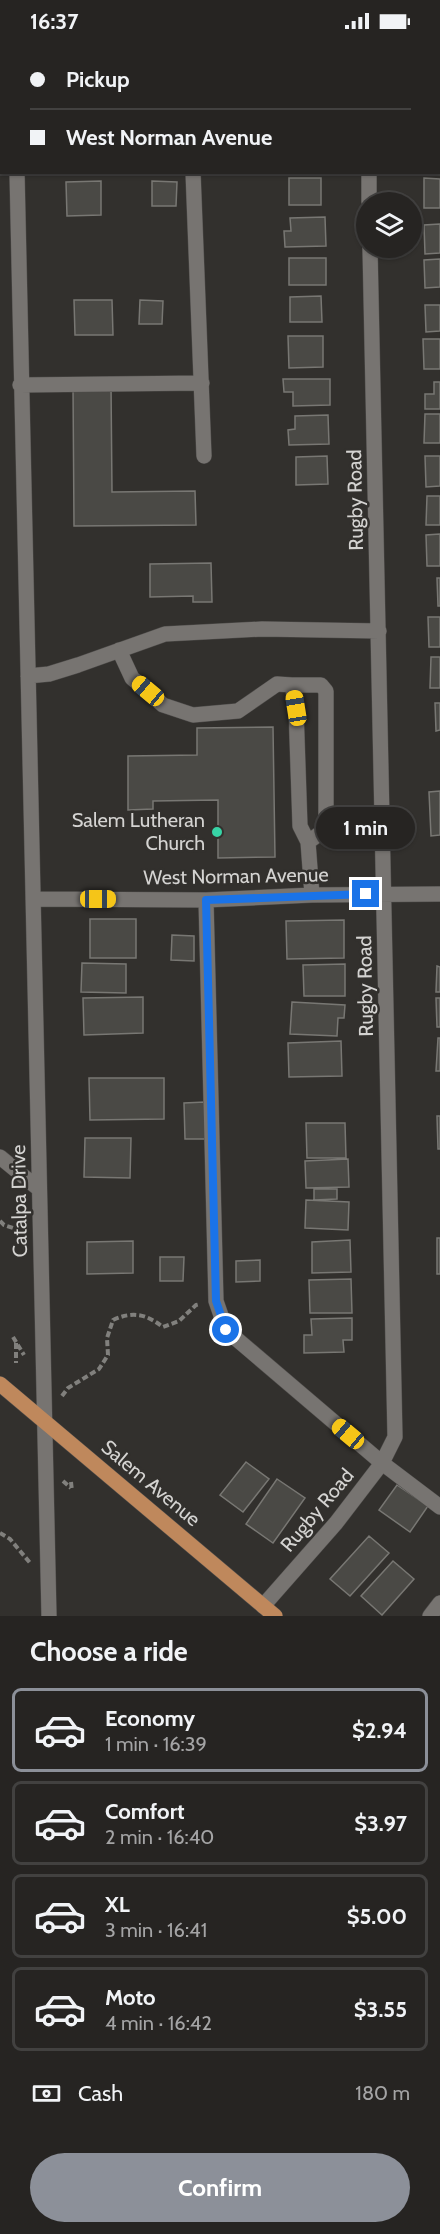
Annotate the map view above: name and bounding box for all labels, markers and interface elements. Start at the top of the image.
text: 16:37 [30,8,78,35]
text: Pickup [66,66,130,93]
text: West Norman Avenue [66,124,272,151]
map controls [356,192,422,258]
button: layers [356,192,422,258]
street label: Rugby Road [342,449,368,551]
car [128,673,168,709]
car [284,689,308,727]
callout: 1 min [316,807,416,849]
place label: Salem Lutheran Church [72,808,205,855]
text: 1 min [343,816,388,840]
marker: Salem Lutheran Church [210,825,224,839]
street label: West Norman Avenue [143,862,329,890]
route end [352,880,379,907]
car [80,890,116,908]
street label: Rugby Road [352,935,378,1037]
street label: Catalpa Drive [6,1144,32,1258]
route start [212,1316,239,1343]
car [328,1416,368,1452]
street label: Salem Avenue [97,1435,205,1531]
street label: Rugby Road [275,1464,359,1556]
text: Choose a ride [30,1635,188,1668]
icon: car [33,1703,87,1757]
text: Economy [105,1705,195,1732]
text: $2.94 [352,1717,407,1744]
text: 1 min · 16:39 [105,1732,207,1756]
icon: car [33,1796,87,1850]
text: Comfort [105,1798,184,1825]
text: $3.97 [354,1810,407,1837]
text: 2 min · 16:40 [105,1825,214,1849]
icon: car [33,1889,87,1943]
text: XL [105,1891,130,1918]
text: $5.00 [347,1903,407,1930]
text: 3 min · 16:41 [105,1918,207,1942]
icon: car [33,1982,87,2036]
text: Moto [105,1984,156,2011]
text: $3.55 [354,1996,407,2023]
text: 4 min · 16:42 [105,2011,212,2035]
icon: cash [30,2077,63,2110]
text: Cash [78,2080,123,2107]
text: 180 m [355,2081,410,2105]
button: Confirm [30,2153,410,2222]

